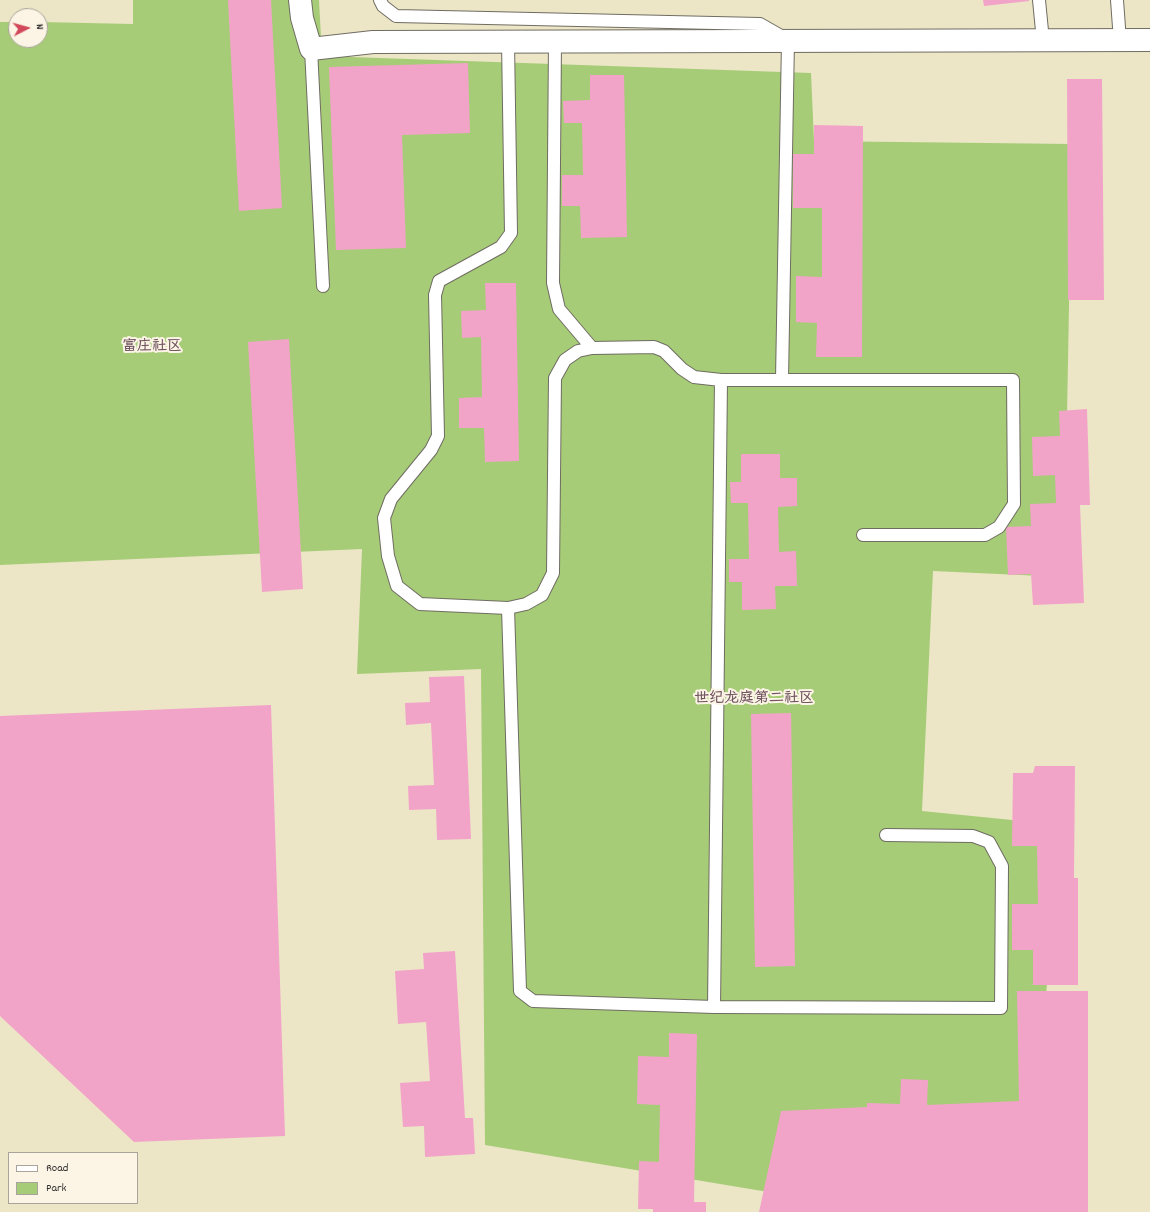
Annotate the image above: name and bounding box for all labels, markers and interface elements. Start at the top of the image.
north arrow [8,8,48,48]
text: N [31,23,47,30]
district label: 富庄社区 [122,339,182,357]
district label: 世纪龙庭第二社区 [694,691,814,709]
legend [8,1152,138,1204]
text: Road [46,1160,68,1177]
text: Park [46,1180,66,1197]

